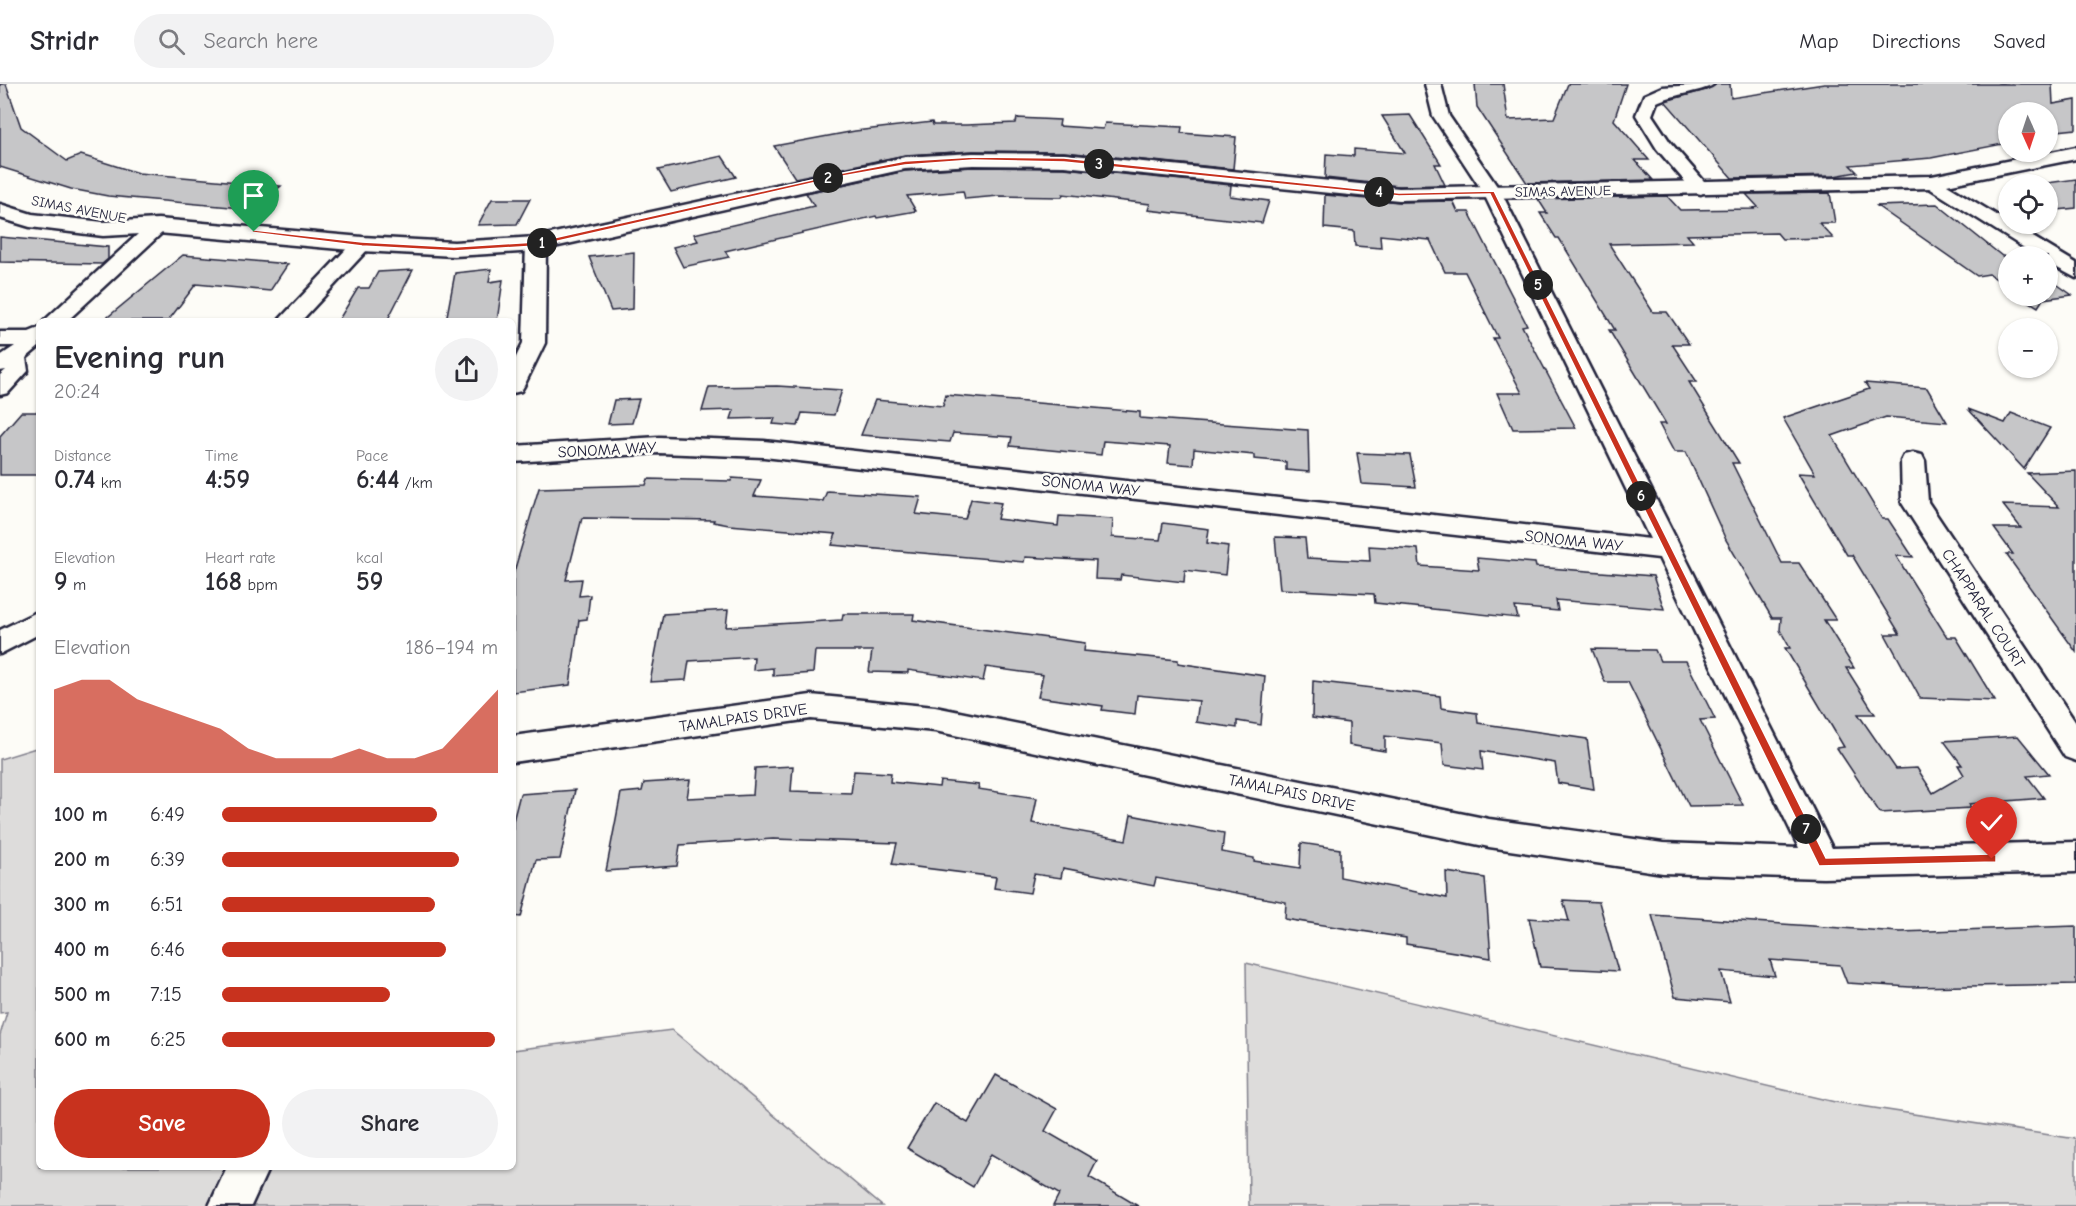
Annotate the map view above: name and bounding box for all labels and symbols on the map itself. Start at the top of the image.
north arrow [1998,102,2058,162]
pin: 3 [1084,149,1114,179]
pin: 2 [813,163,843,193]
pin [228,170,279,232]
pin: 4 [1364,177,1394,207]
street label: SIMAS AVENUE [1515,182,1611,201]
street label: SIMAS AVENUE [30,192,128,227]
pin: 1 [527,228,557,258]
pin: 5 [1523,270,1553,300]
street label: SONOMA WAY [557,438,657,462]
street label: SONOMA WAY [1041,472,1141,500]
pin: 6 [1626,481,1656,511]
street label: SONOMA WAY [1524,527,1624,555]
street label: CHAPPARAL COURT [1938,546,2029,672]
street label: TAMALPAIS DRIVE [678,700,809,736]
street label: TAMALPAIS DRIVE [1227,771,1357,815]
pin [1966,797,2017,859]
pin: 7 [1791,814,1821,844]

